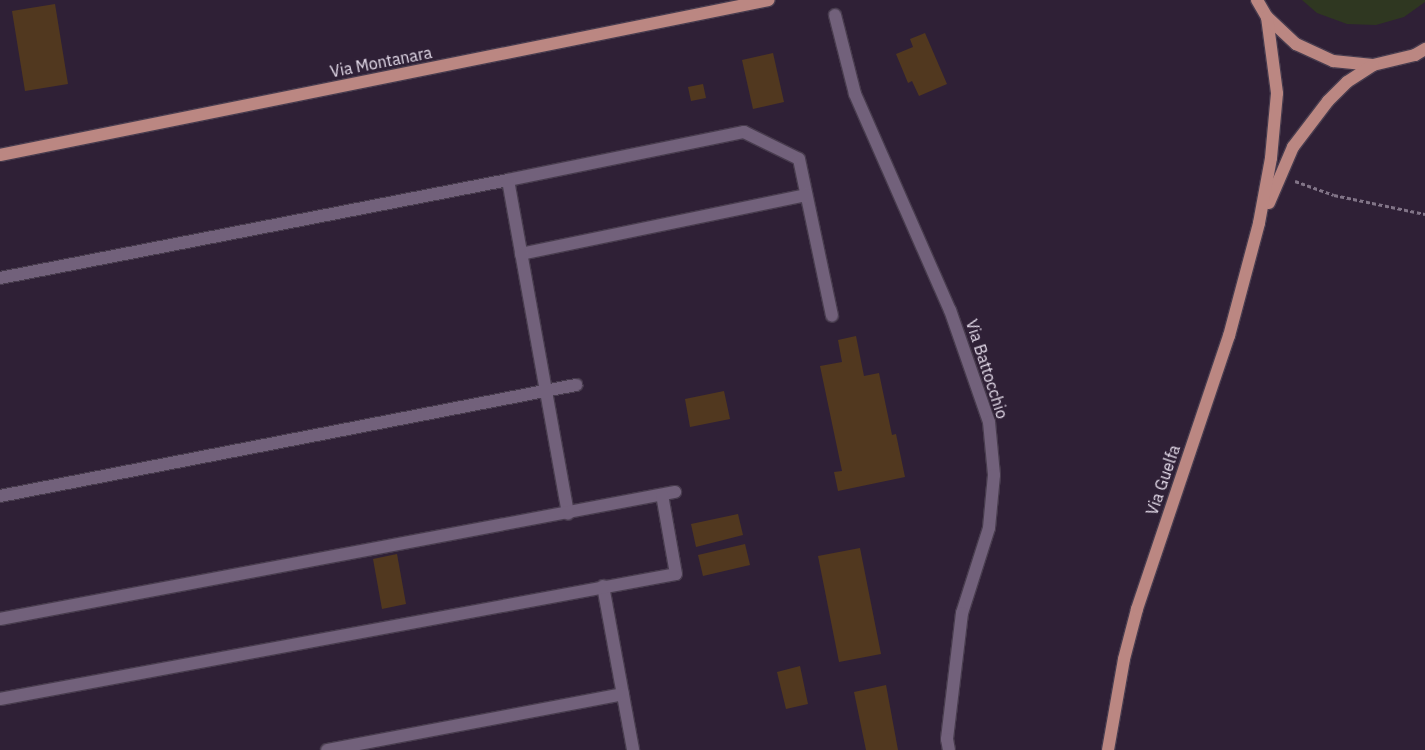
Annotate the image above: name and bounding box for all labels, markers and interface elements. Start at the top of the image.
street label: Via Montanara [328,43,434,81]
street label: Via Battocchio [962,317,1012,421]
street label: Via Guelfa [1142,442,1184,518]

